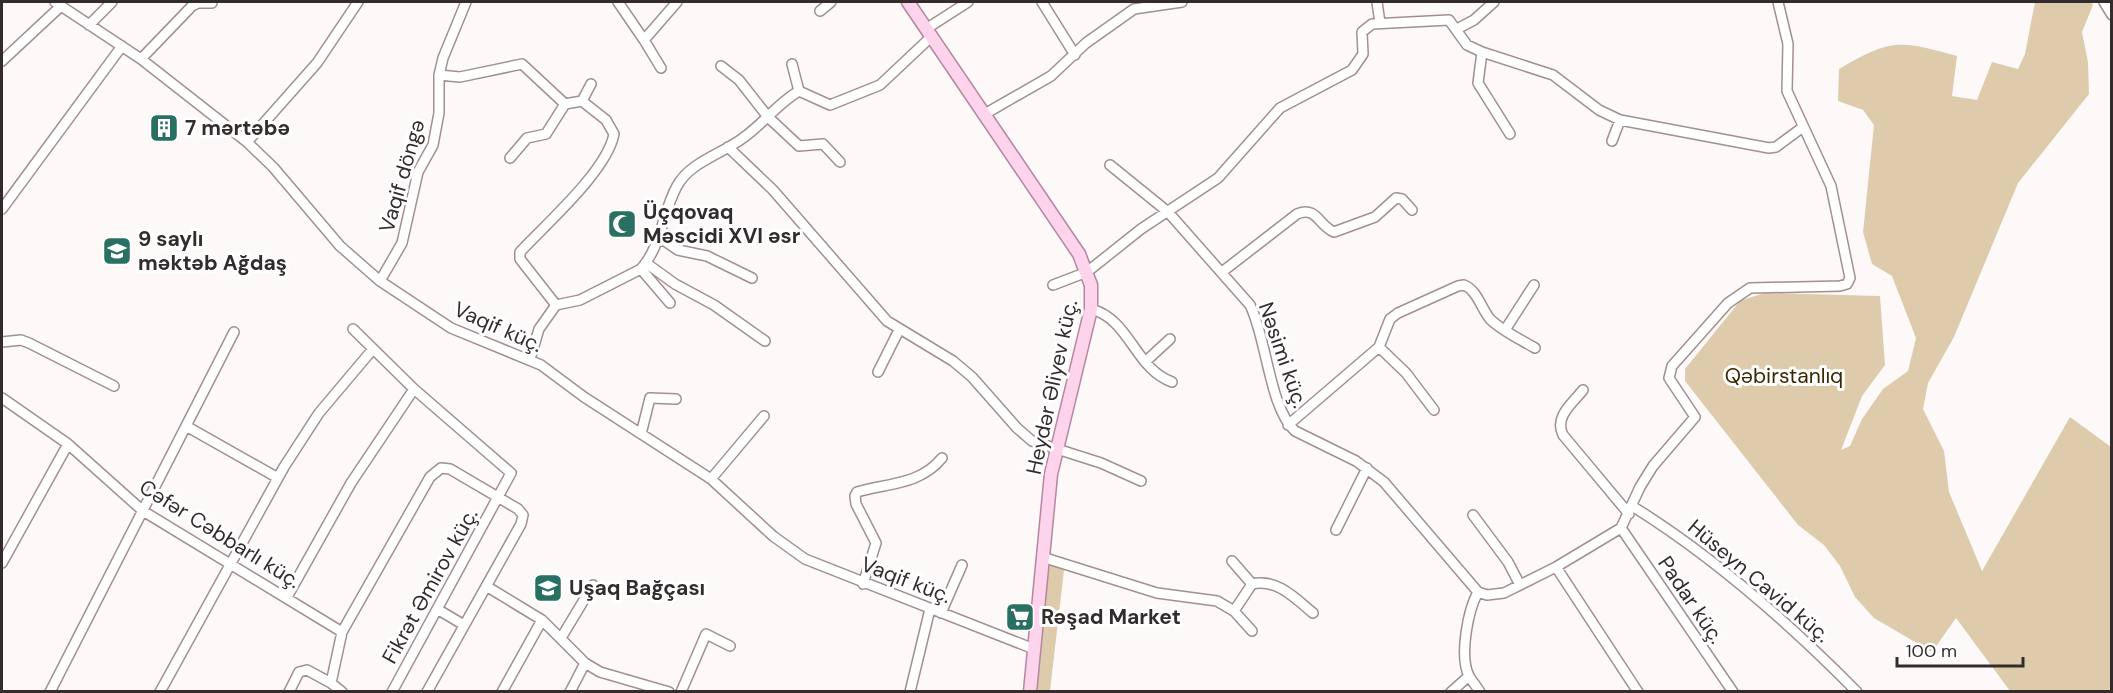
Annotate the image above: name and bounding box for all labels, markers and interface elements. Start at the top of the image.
building icon: 7 mərtəbə [148,112,180,144]
place label: 7 mərtəbə [185,114,290,142]
street label: Vaqif döngə [373,116,431,236]
place label: Üçqovaq Məscidi XVI əsr [643,198,801,250]
mosque icon: Üçqovaq Məscidi XVI əsr [606,208,638,240]
place label: 9 saylı məktəb Ağdaş [138,225,287,277]
school or university icon: 9 saylı məktəb Ağdaş [101,235,133,267]
street label: Vaqif küç. [449,295,547,359]
street label: Heydər Əliyev küç. [1020,297,1084,477]
street label: Nəsimi küç. [1252,298,1314,412]
park label: Qəbirstanlıq [1725,362,1843,390]
street label: Cəfər Cəbbarlı küç. [134,473,306,595]
street label: Fikrət Əmirov küç. [376,503,484,669]
street label: Hüseyn Cavid küç. [1682,513,1836,649]
street label: Vaqif küç. [857,550,955,610]
street label: Padar küç. [1651,551,1731,649]
school or university icon: Uşaq Bağçası [532,572,564,604]
place label: Uşaq Bağçası [569,574,705,602]
supermarket icon: Rəşad Market [1004,601,1036,633]
place label: Rəşad Market [1041,603,1181,631]
scale bar [1897,630,2023,668]
text: 100 m [1906,639,1957,663]

